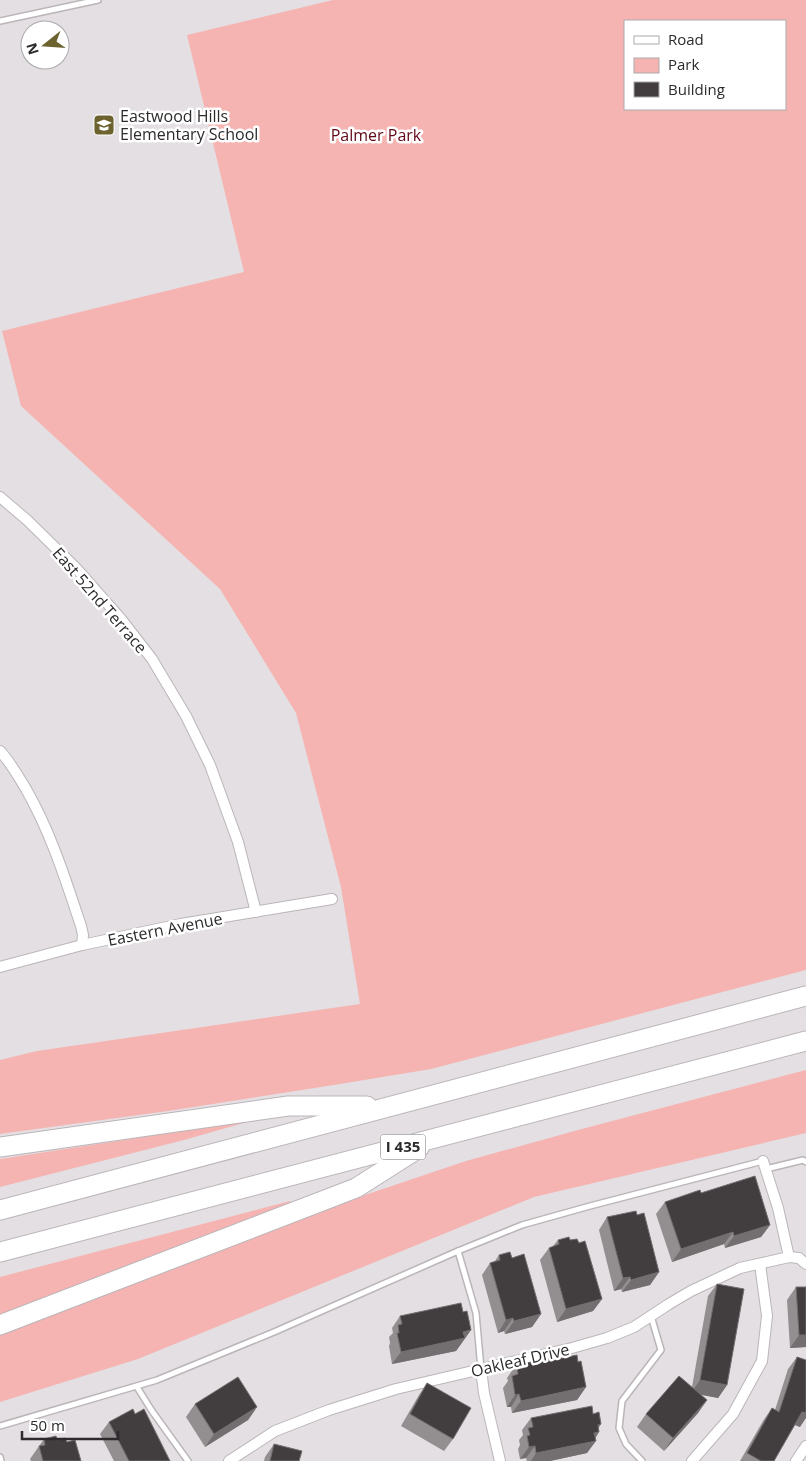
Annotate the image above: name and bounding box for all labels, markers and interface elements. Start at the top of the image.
north arrow [20,20,70,70]
legend [624,20,786,110]
text: Road [668,29,704,49]
text: N [21,41,43,57]
text: Park [668,54,699,74]
text: Building [668,79,725,99]
place label: Eastwood Hills Elementary School [120,105,258,145]
school or university icon: Eastwood Hills Elementary School [92,113,116,137]
park label: Palmer Park [331,124,422,146]
street label: East 52nd Terrace [48,542,152,658]
street label: Eastern Avenue [106,907,224,951]
road number: I 435 [380,1134,426,1160]
street label: Oakleaf Drive [469,1338,571,1382]
scale bar [22,1408,119,1440]
text: 50 m [30,1415,65,1435]

